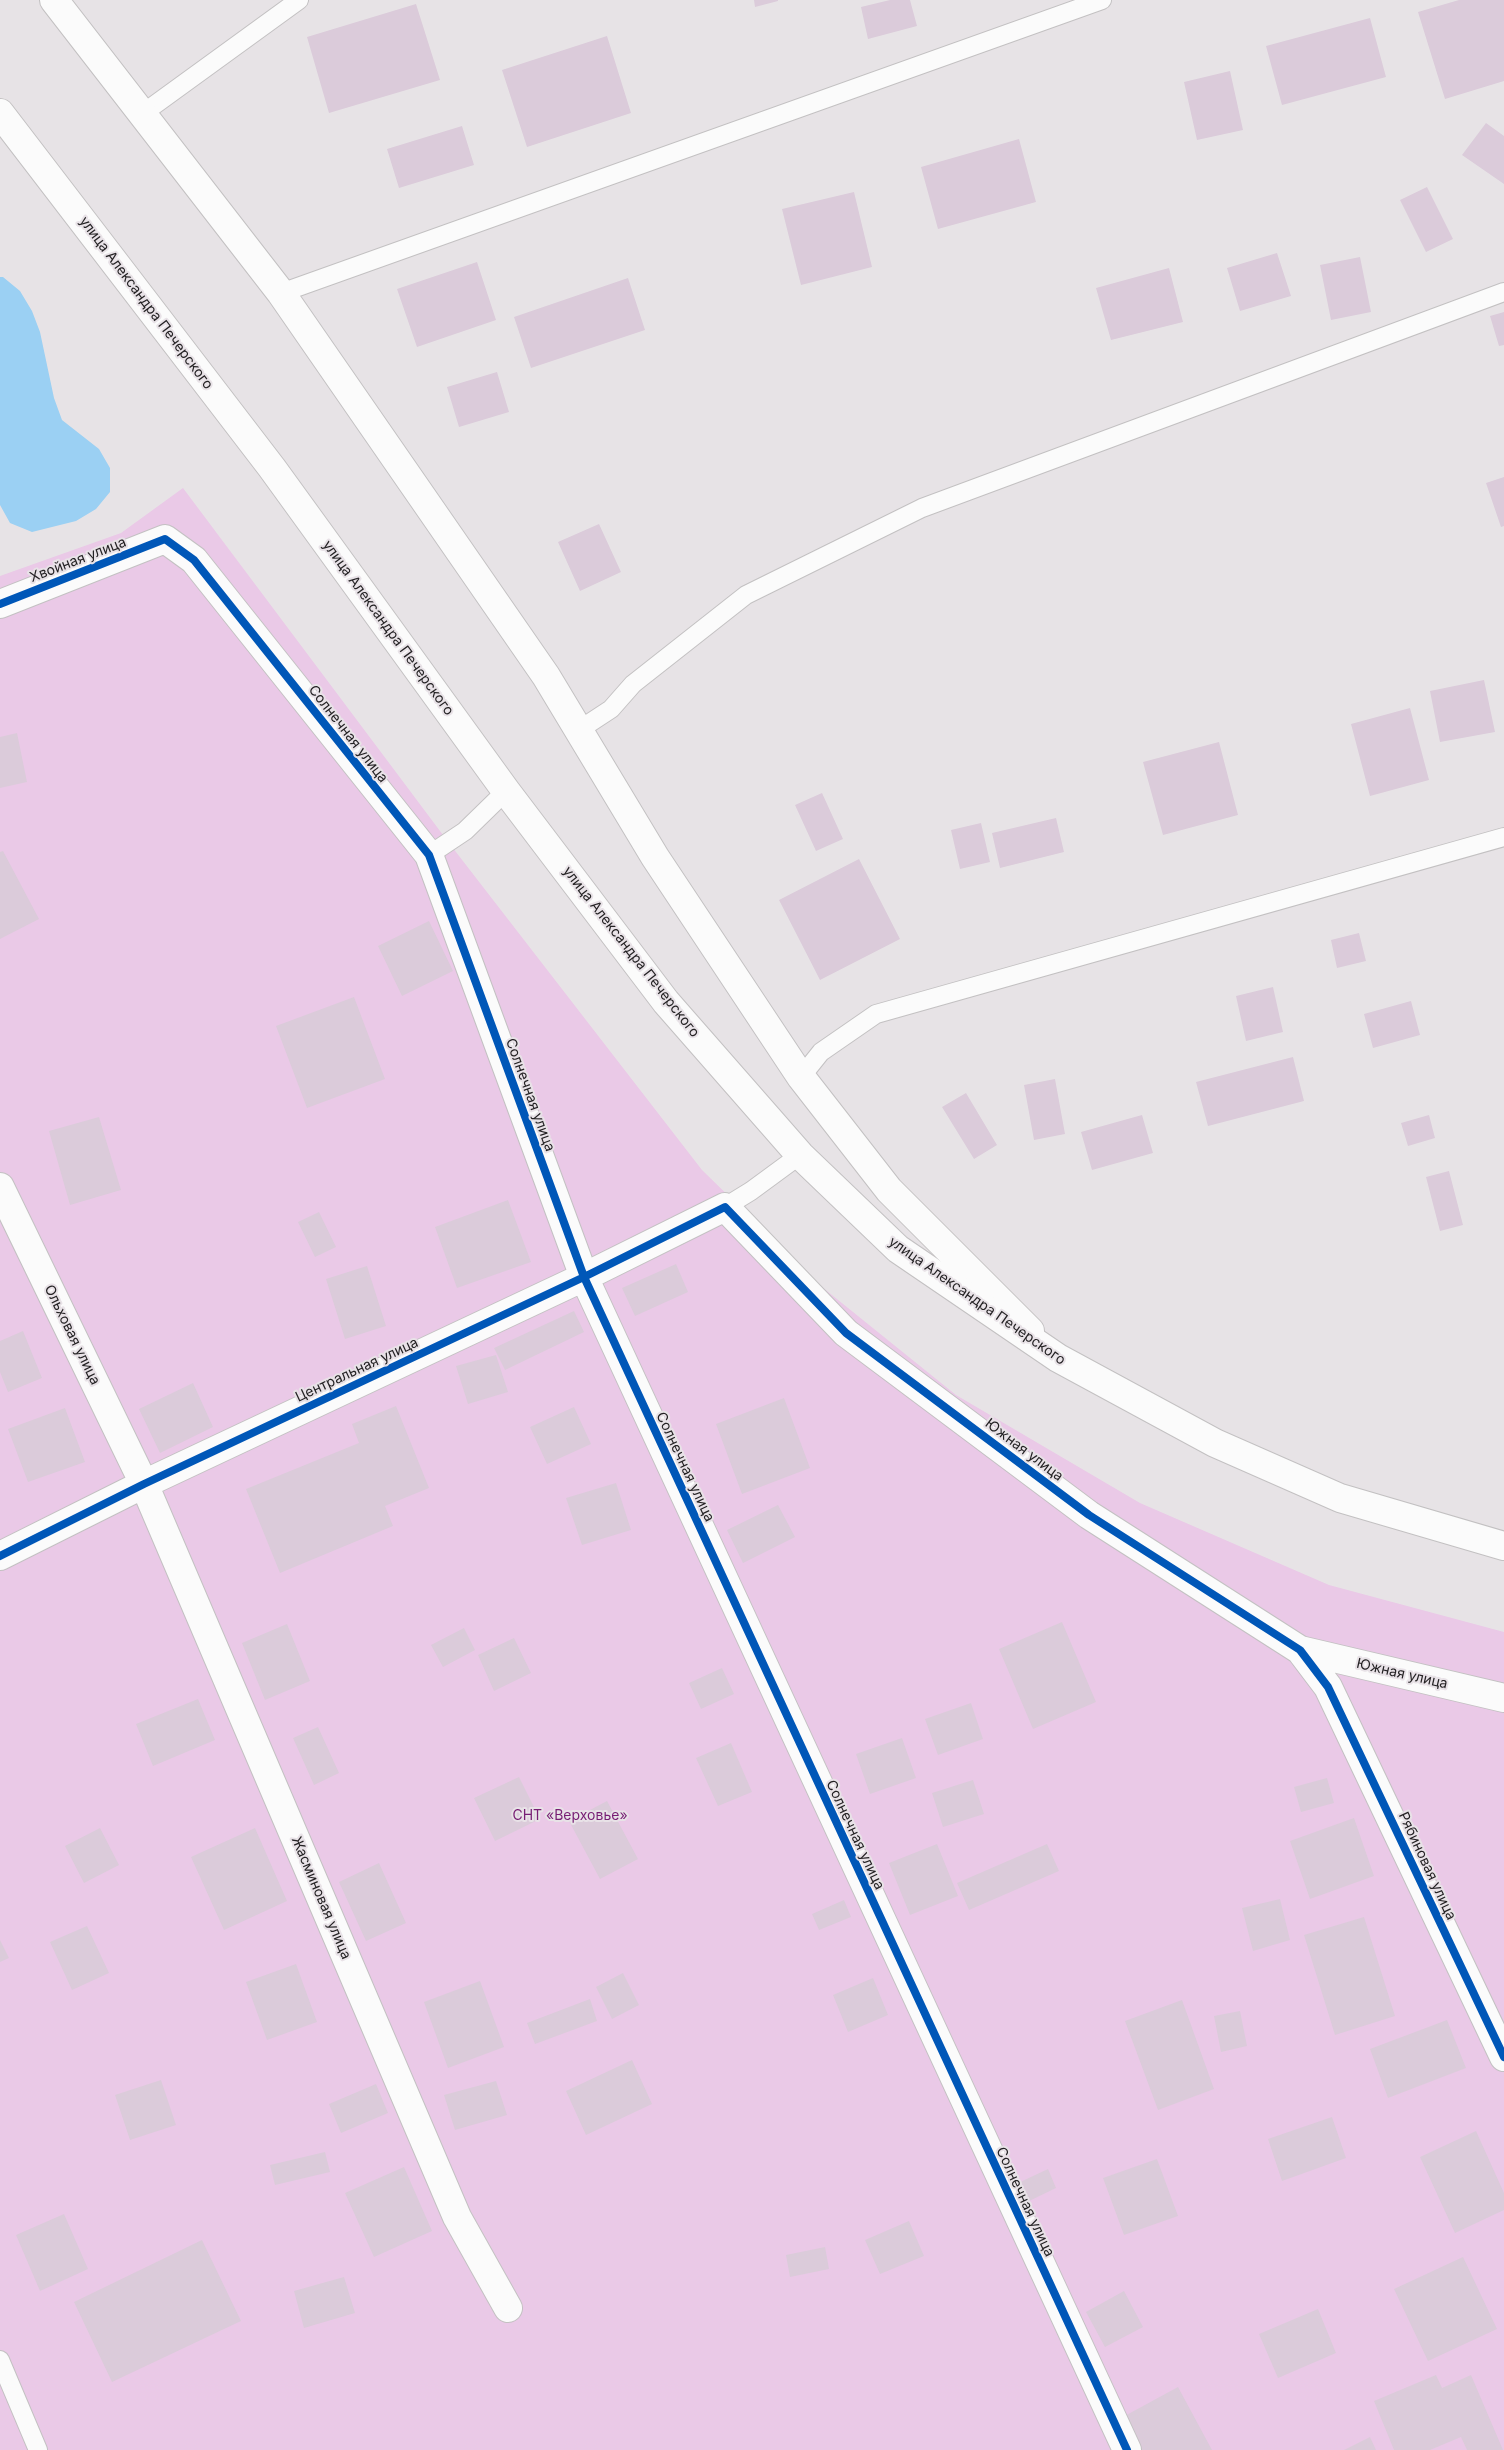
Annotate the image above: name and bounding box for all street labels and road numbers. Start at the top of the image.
street label: улица Александра Печерского [76,213,216,393]
street label: Хвойная улица [27,534,129,586]
street label: улица Александра Печерского [319,537,457,719]
street label: Солнечная улица [305,682,391,786]
street label: улица Александра Печерского [559,863,703,1041]
street label: Солнечная улица [502,1036,558,1154]
street label: улица Александра Печерского [885,1233,1069,1369]
street label: Ольховая улица [41,1282,103,1388]
street label: Центральная улица [293,1334,421,1406]
street label: Солнечная улица [652,1410,718,1524]
street label: Южная улица [982,1415,1066,1485]
street label: Южная улица [1355,1655,1449,1693]
street label: Солнечная улица [822,1778,888,1892]
street label: Рябиновая улица [1395,1809,1459,1923]
street label: Жасминовая улица [288,1834,354,1962]
street label: Солнечная улица [992,2145,1058,2259]

